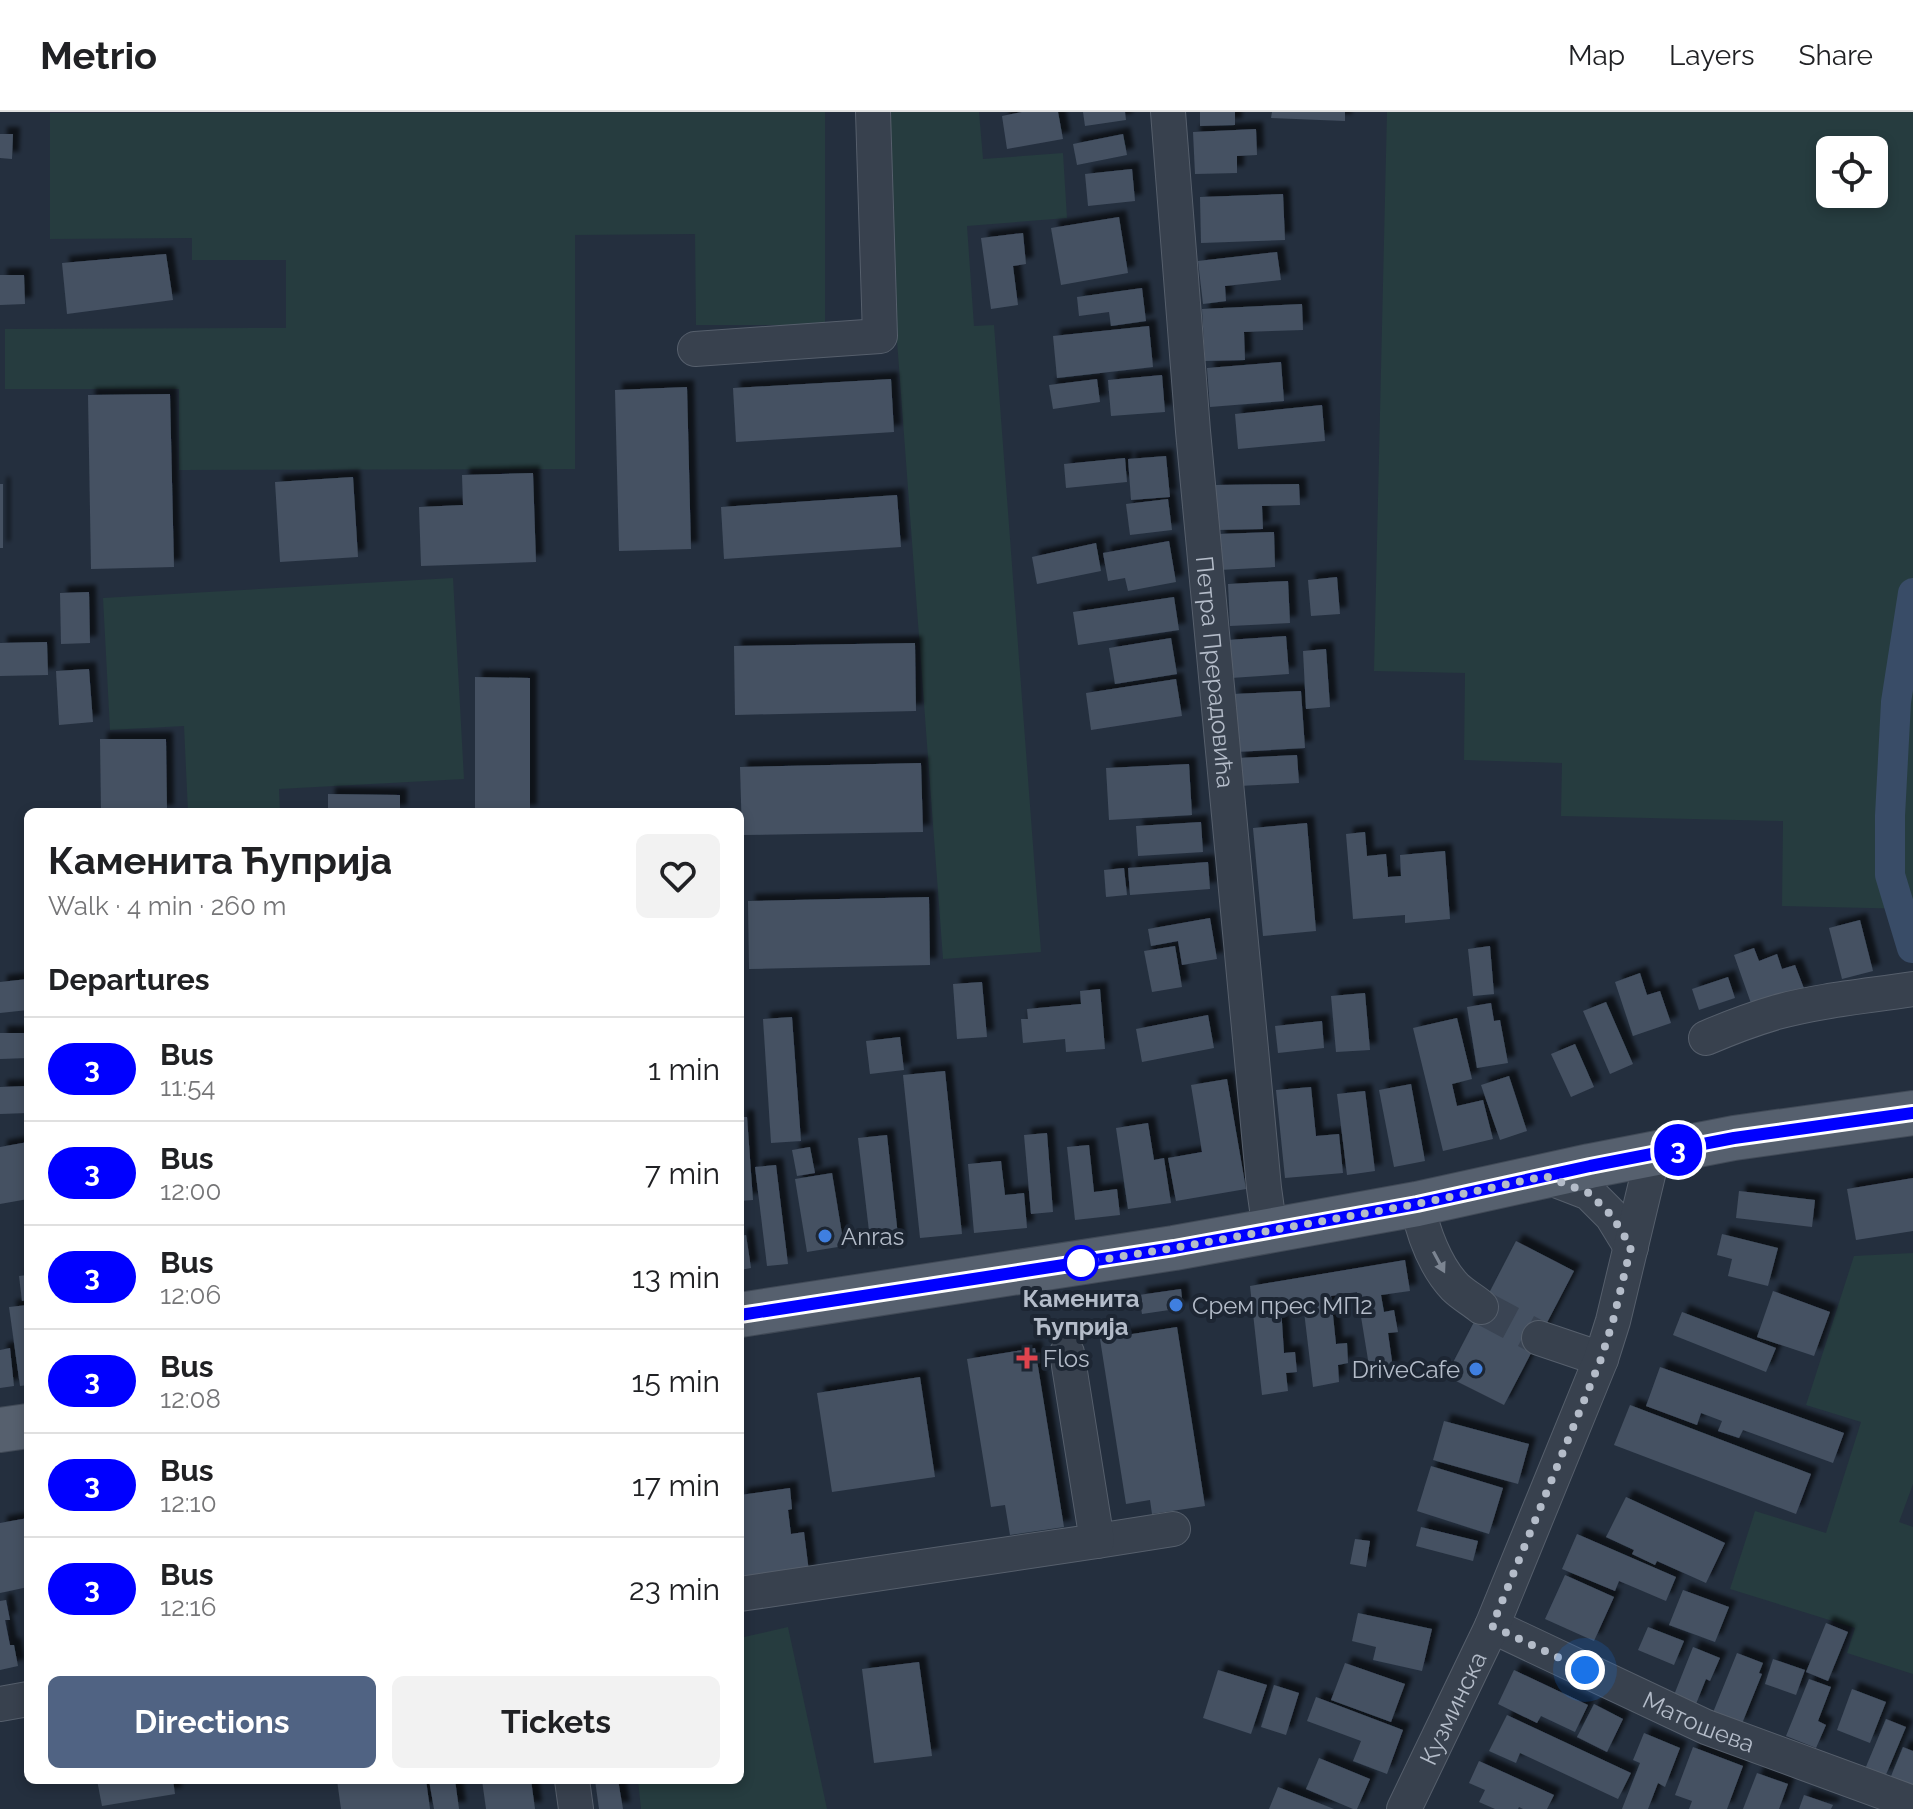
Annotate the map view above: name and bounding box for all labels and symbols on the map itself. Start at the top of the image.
street label: Петра Прерадовића [1190,555,1241,789]
line badge: 3 [1652,1124,1704,1176]
place label: Anras [841,1222,904,1251]
marker: Anras [816,1227,834,1245]
marker: Каменита Ћуприја [1064,1246,1098,1280]
one-way arrow [1432,1251,1446,1274]
place label: Каменита Ћуприја [1023,1284,1140,1341]
place label: Срем прес МП2 [1192,1291,1373,1320]
marker: Срем прес МП2 [1167,1296,1185,1314]
place label: Flos [1043,1344,1090,1373]
marker: Flos [1018,1349,1036,1367]
place label: DriveCafe [1352,1355,1460,1384]
marker: DriveCafe [1467,1360,1485,1378]
street label: Кузминска [1413,1647,1492,1769]
your location [1565,1650,1605,1690]
street label: Матошева [1638,1685,1759,1758]

